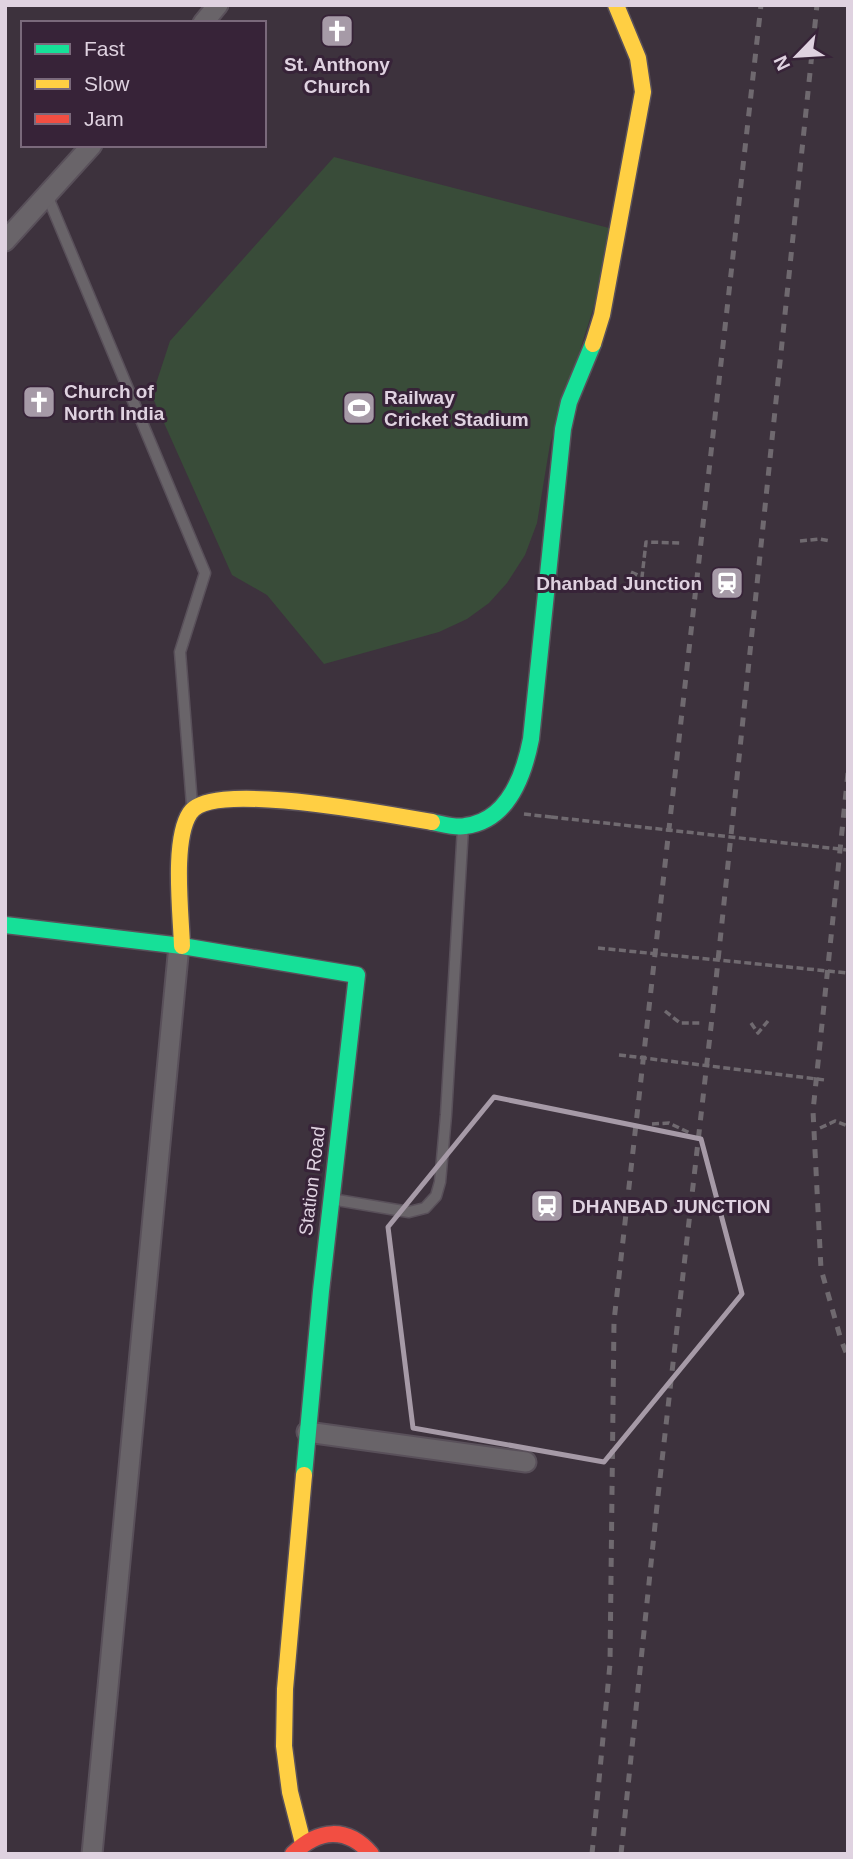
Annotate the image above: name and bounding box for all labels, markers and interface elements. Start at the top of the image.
church icon: St. Anthony Church [318,12,356,50]
legend [21,21,266,147]
north arrow [762,21,832,91]
text: Fast [84,37,125,60]
text: N [770,52,794,74]
place label: St. Anthony Church [284,54,390,97]
text: Slow [84,72,130,95]
text: Jam [84,107,124,130]
place label: Church of North India [64,381,165,424]
church icon: Church of North India [20,383,58,421]
place label: Railway Cricket Stadium [384,387,529,430]
sports icon: Railway Cricket Stadium [340,389,378,427]
station icon: Dhanbad Junction [708,564,746,602]
place label: Dhanbad Junction [536,573,702,594]
street label: Station Road [295,1125,329,1237]
station icon: DHANBAD JUNCTION [528,1187,566,1225]
place label: DHANBAD JUNCTION [572,1196,770,1217]

